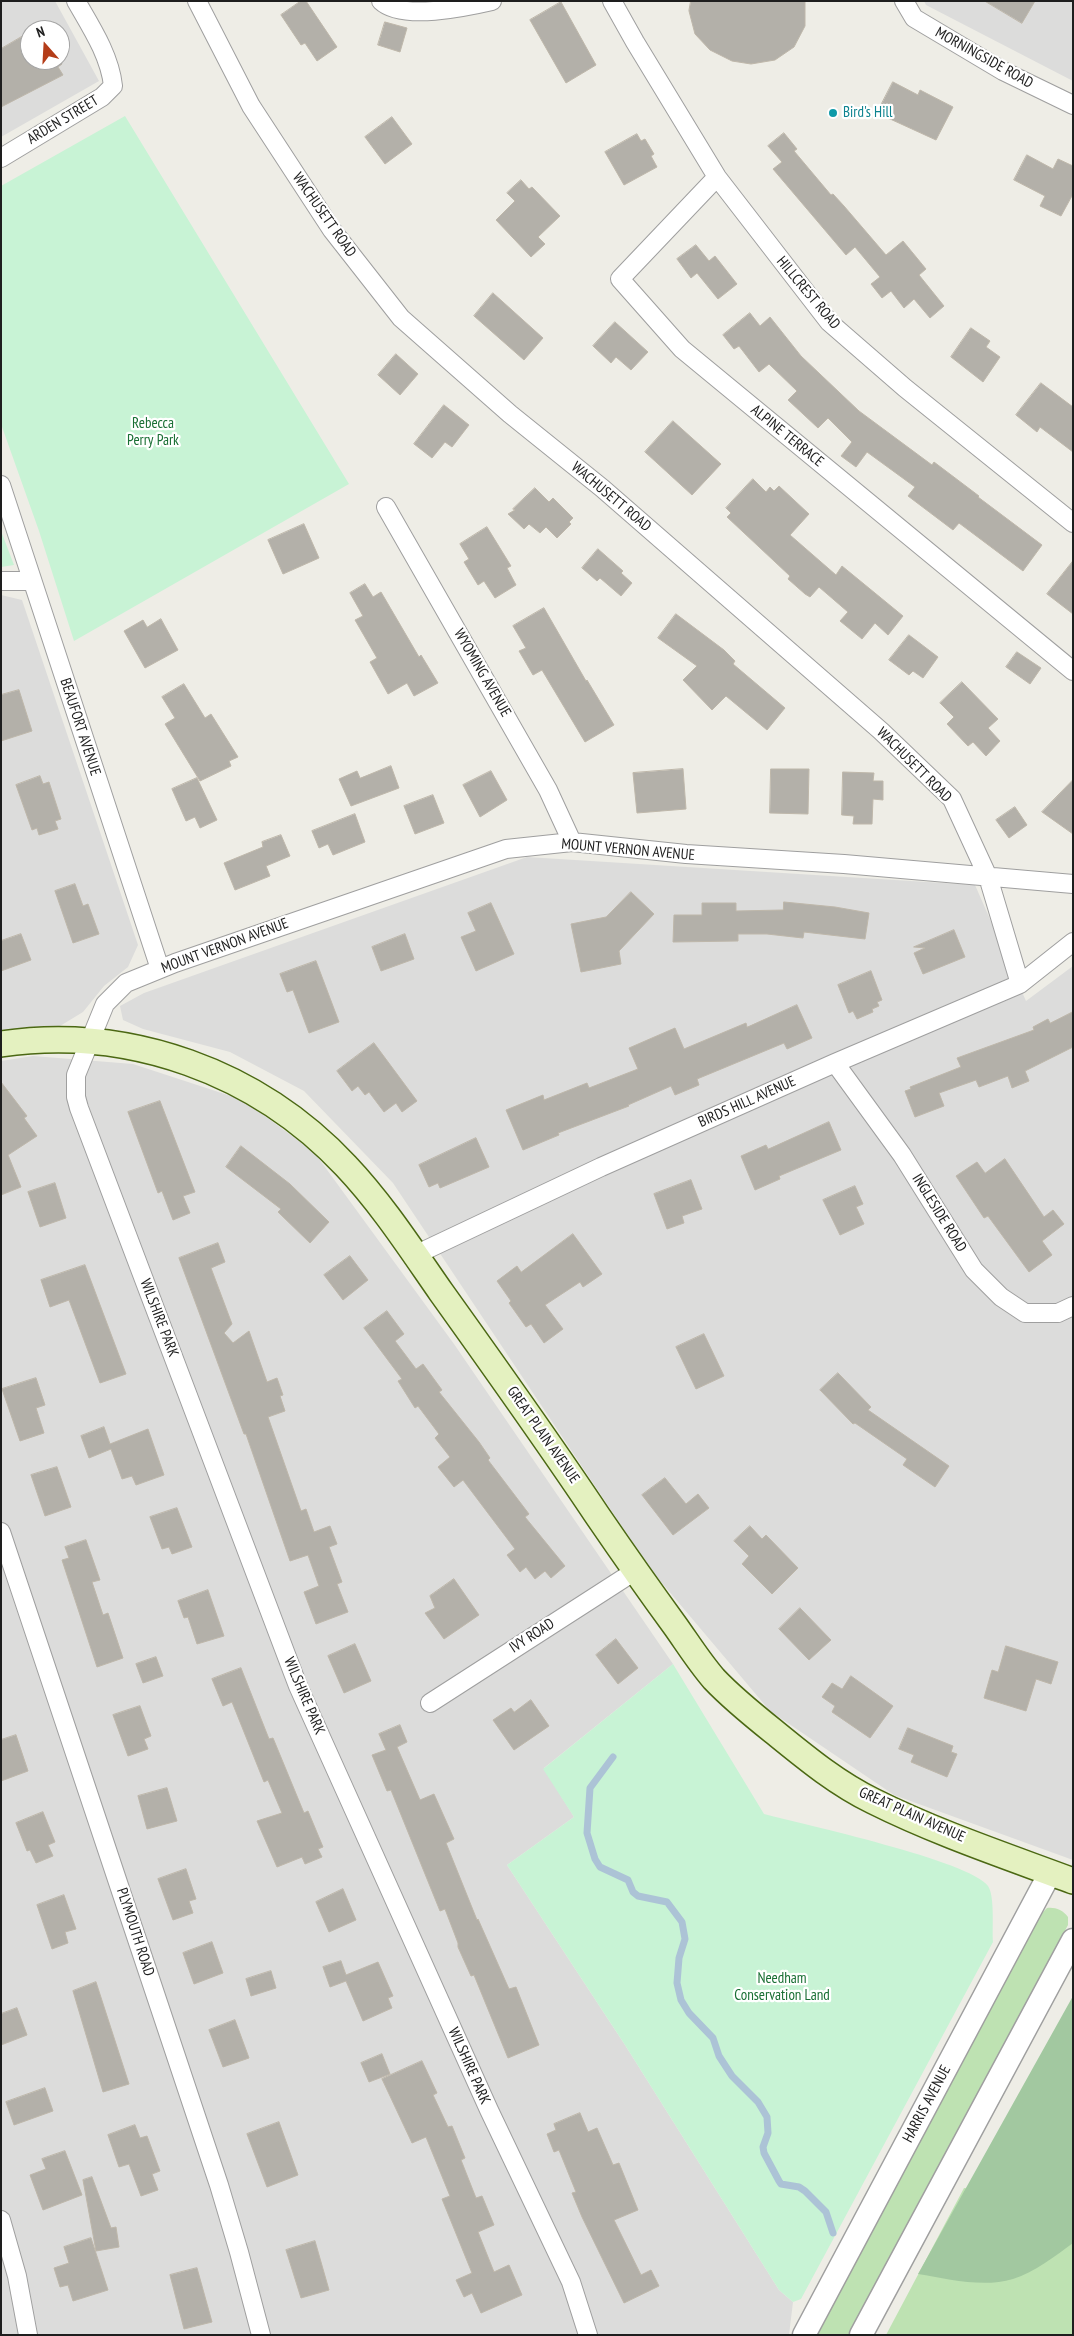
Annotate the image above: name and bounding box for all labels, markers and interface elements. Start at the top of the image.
north arrow [20,20,70,70]
text: N [34,22,47,42]
street label: MORNINGSIDE ROAD [932,24,1036,92]
street label: ARDEN STREET [24,92,102,148]
place label: Bird's Hill [843,104,892,122]
marker: Bird's Hill [827,107,839,119]
street label: WACHUSETT ROAD [288,169,360,261]
street label: HILLCREST ROAD [772,253,844,333]
street label: ALPINE TERRACE [747,401,827,471]
park label: Rebecca Perry Park [127,415,179,450]
street label: WACHUSETT ROAD [567,458,655,536]
street label: WYOMING AVENUE [450,626,514,720]
street label: BEAUFORT AVENUE [56,676,104,778]
street label: WACHUSETT ROAD [873,724,955,806]
street label: MOUNT VERNON AVENUE [561,835,695,865]
street label: MOUNT VERNON AVENUE [159,915,291,977]
street label: BIRDS HILL AVENUE [696,1073,798,1131]
street label: INGLESIDE ROAD [908,1171,970,1255]
street label: WILSHIRE PARK [136,1276,182,1360]
street label: GREAT PLAIN AVENUE [503,1383,583,1487]
street label: IVY ROAD [506,1615,558,1657]
street label: WILSHIRE PARK [280,1655,328,1737]
street label: GREAT PLAIN AVENUE [856,1784,968,1846]
street label: PLYMOUTH ROAD [112,1886,158,1978]
park label: Needham Conservation Land [734,1970,830,2005]
street label: WILSHIRE PARK [444,2025,494,2107]
street label: HARRIS AVENUE [899,2062,955,2146]

